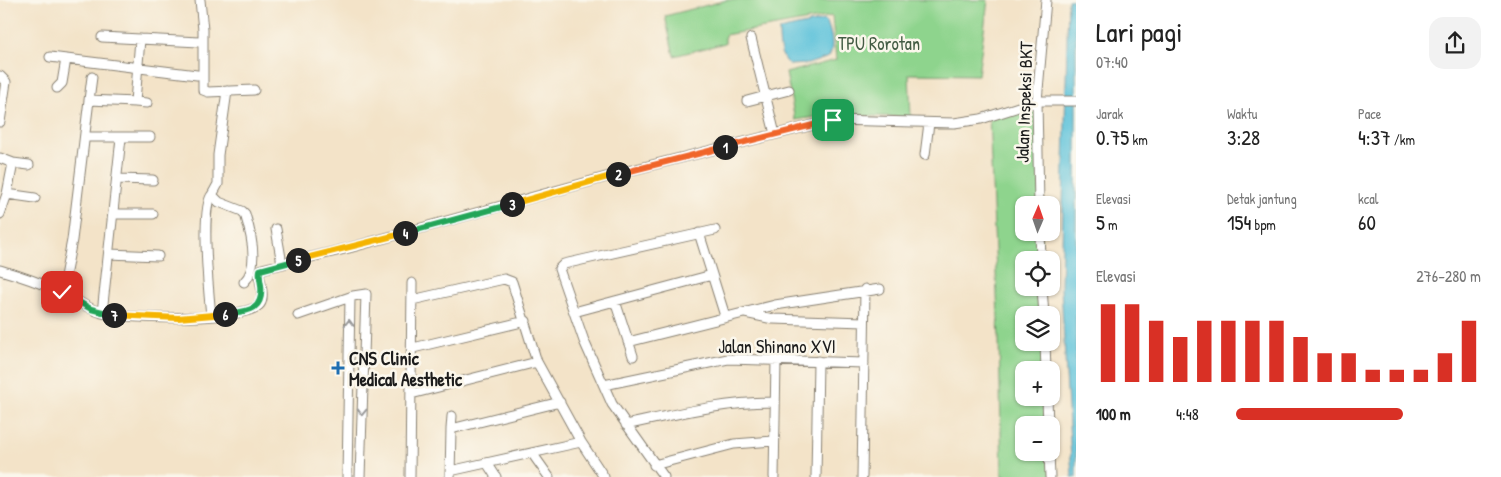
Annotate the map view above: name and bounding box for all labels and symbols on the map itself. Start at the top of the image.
park label: TPU Rorotan [838,31,920,56]
street label: Jalan Inspeksi BKT [1009,40,1039,163]
pin [812,99,854,141]
pin: 1 [712,134,738,160]
pin: 2 [606,162,630,186]
pin: 3 [500,192,524,216]
north arrow [1015,196,1060,241]
pin: 4 [392,220,418,246]
pin: 5 [286,248,310,272]
pin [41,271,83,313]
pin: 7 [102,302,126,328]
pin: 6 [212,302,238,326]
one-way arrow [344,319,354,327]
street label: Jalan Shinano XVI [718,334,836,359]
place label: CNS Clinic Medical Aesthetic [349,346,463,392]
marker: CNS Clinic Medical Aesthetic [331,361,345,375]
one-way arrow [357,409,367,417]

